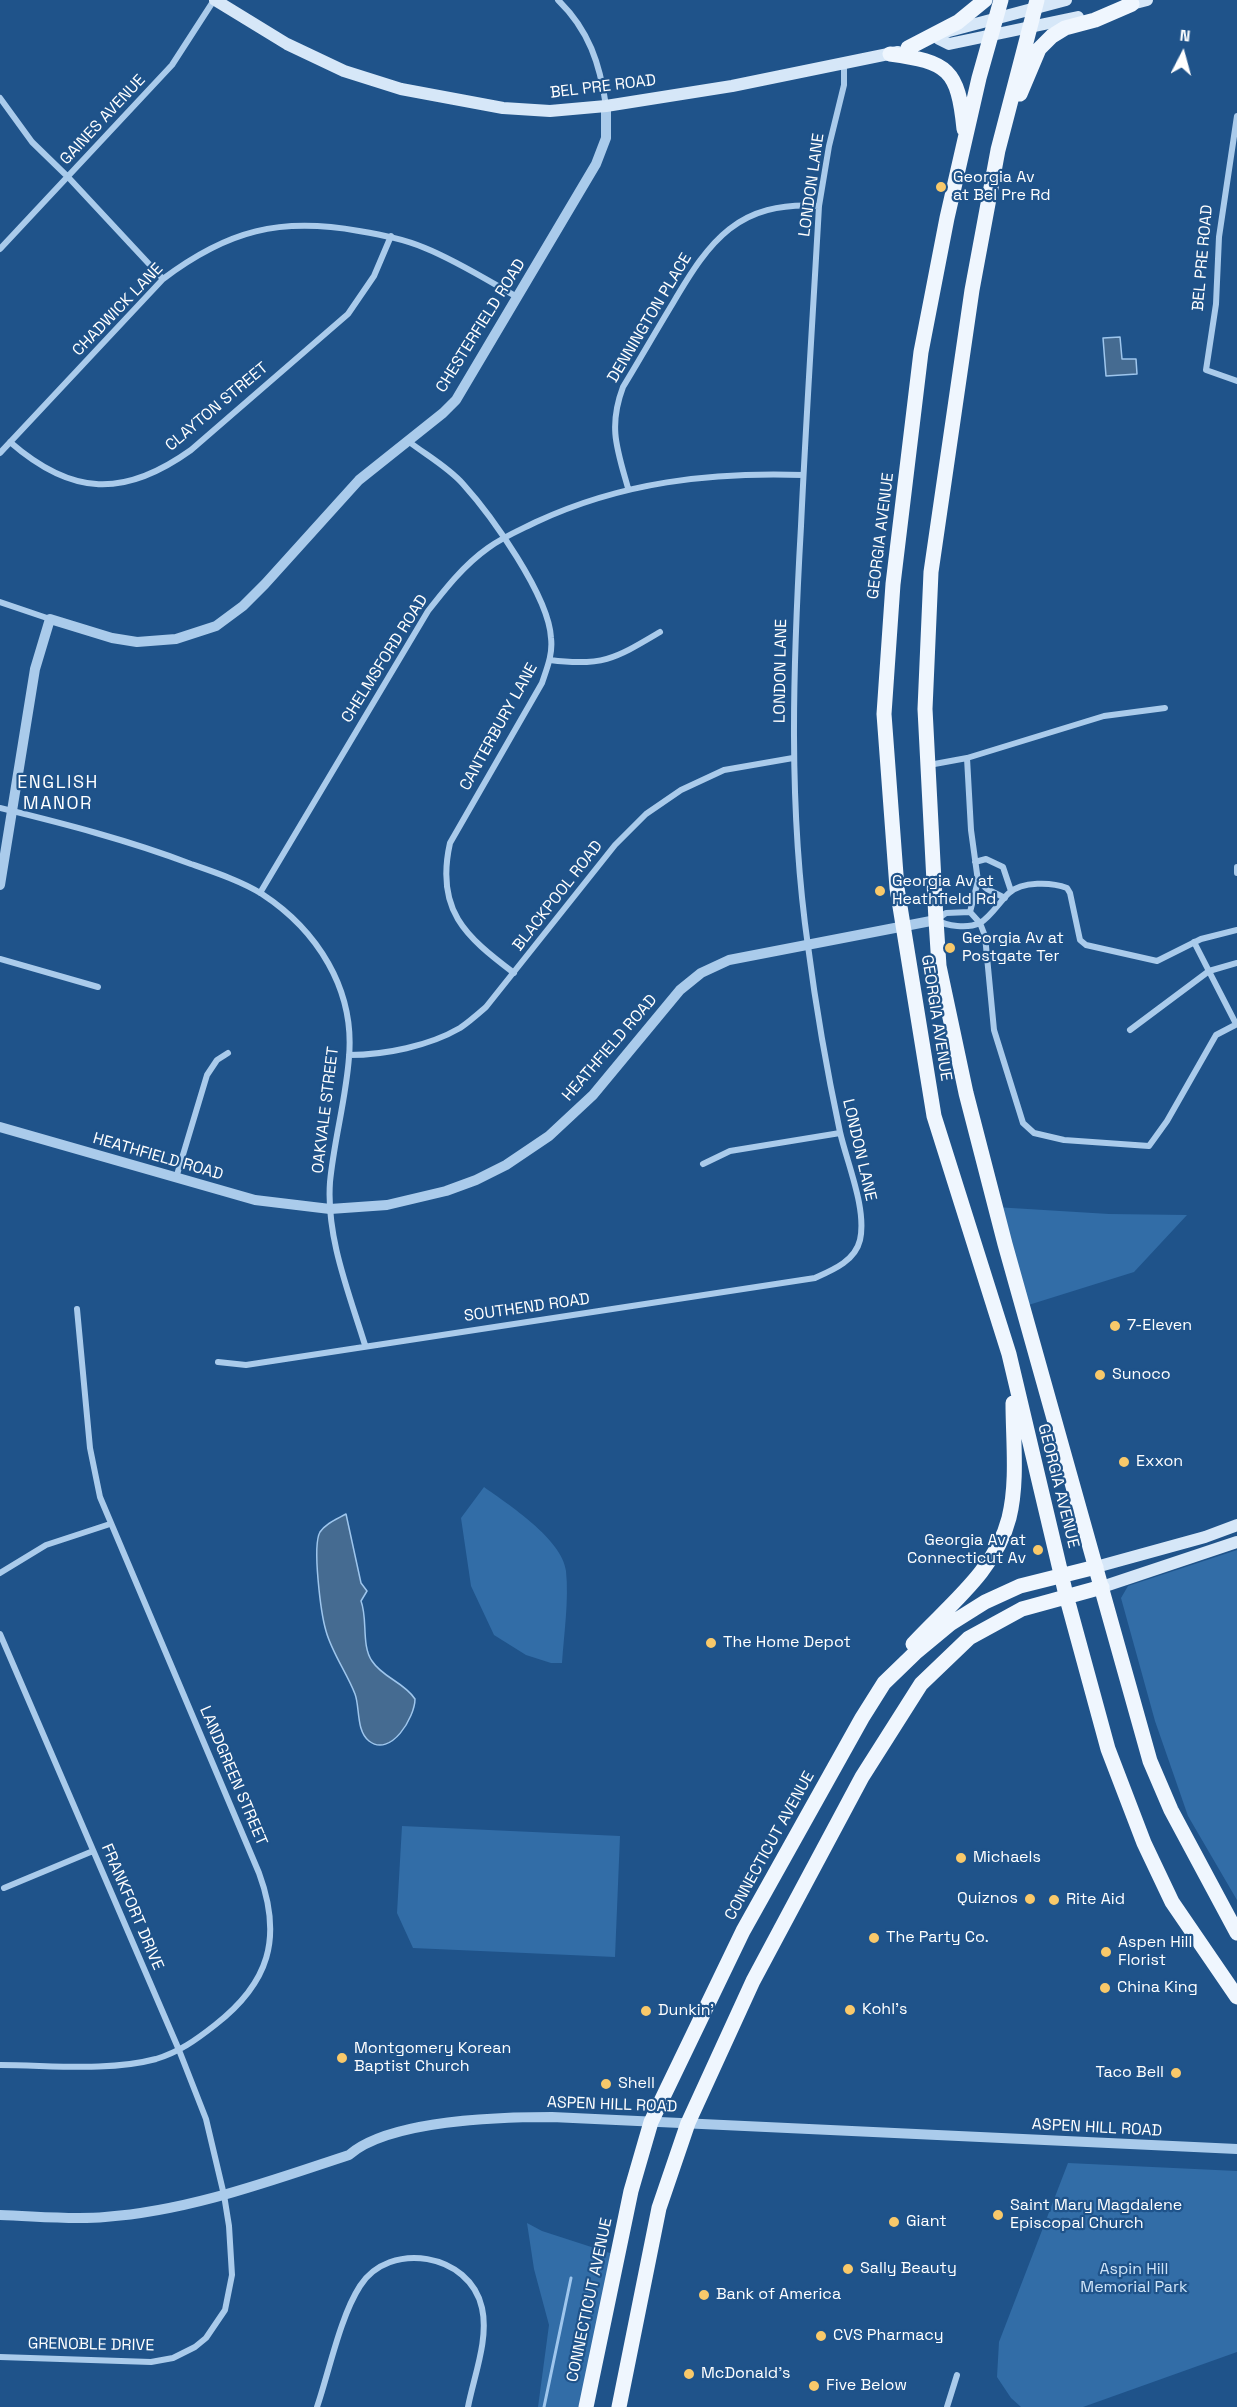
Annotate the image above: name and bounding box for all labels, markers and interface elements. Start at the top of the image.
north arrow [1153,24,1213,84]
text: N [1178,25,1191,47]
street label: GAINES AVENUE [56,71,150,169]
street label: BEL PRE ROAD [549,71,657,103]
street label: LONDON LANE [795,132,829,238]
place label: Georgia Av at Bel Pre Rd [953,168,1051,206]
marker: Georgia Av at Bel Pre Rd [934,180,948,194]
street label: BEL PRE ROAD [1189,204,1217,312]
street label: DENNINGTON PLACE [604,250,696,386]
street label: CHESTERFIELD ROAD [432,256,530,396]
street label: CHADWICK LANE [69,260,167,360]
street label: CLAYTON STREET [162,358,272,456]
street label: GEORGIA AVENUE [864,472,898,600]
street label: CHELMSFORD ROAD [338,591,432,727]
street label: LONDON LANE [770,619,792,723]
street label: CANTERBURY LANE [456,660,542,794]
district label: ENGLISH MANOR [17,772,99,814]
street label: BLACKPOOL ROAD [509,837,607,955]
place label: Georgia Av at Heathfield Rd [892,872,996,910]
marker: Georgia Av at Heathfield Rd [873,884,887,898]
place label: Georgia Av at Postgate Ter [962,929,1064,967]
marker: Georgia Av at Postgate Ter [943,941,957,955]
street label: GEORGIA AVENUE [917,954,955,1082]
street label: HEATHFIELD ROAD [559,991,661,1105]
street label: OAKVALE STREET [309,1045,343,1175]
street label: LONDON LANE [838,1097,880,1203]
street label: HEATHFIELD ROAD [91,1129,225,1185]
street label: SOUTHEND ROAD [463,1290,591,1326]
place label: 7-Eleven [1127,1316,1192,1336]
marker: 7-Eleven [1108,1319,1122,1333]
place label: Sunoco [1112,1365,1171,1385]
marker: Sunoco [1093,1368,1107,1382]
street label: GEORGIA AVENUE [1033,1422,1083,1550]
place label: Exxon [1136,1452,1183,1472]
marker: Exxon [1117,1455,1131,1469]
place label: Georgia Av at Connecticut Av [907,1531,1026,1569]
marker: Georgia Av at Connecticut Av [1031,1543,1045,1557]
place label: The Home Depot [723,1633,851,1653]
marker: The Home Depot [704,1636,718,1650]
street label: LANDGREEN STREET [195,1703,271,1849]
street label: CONNECTICUT AVENUE [721,1768,819,1924]
street label: FRANKFORT DRIVE [97,1841,167,1973]
place label: Michaels [973,1848,1041,1868]
marker: Michaels [954,1851,968,1865]
place label: Quiznos [957,1889,1018,1909]
place label: Rite Aid [1066,1890,1125,1910]
marker: Quiznos [1023,1892,1037,1906]
marker: Rite Aid [1047,1893,1061,1907]
place label: The Party Co. [886,1928,989,1948]
marker: The Party Co. [867,1931,881,1945]
place label: Aspen Hill Florist [1118,1933,1192,1971]
marker: Aspen Hill Florist [1099,1945,1113,1959]
place label: China King [1117,1978,1198,1998]
marker: China King [1098,1981,1112,1995]
place label: Kohl's [862,2000,907,2020]
place label: Dunkin' [658,2001,714,2021]
marker: Kohl's [843,2003,857,2017]
marker: Dunkin' [639,2004,653,2018]
place label: Montgomery Korean Baptist Church [354,2039,511,2077]
marker: Montgomery Korean Baptist Church [335,2051,349,2065]
place label: Taco Bell [1096,2063,1164,2083]
marker: Taco Bell [1169,2066,1183,2080]
place label: Shell [618,2074,655,2094]
marker: Shell [599,2077,613,2091]
street label: ASPEN HILL ROAD [546,2093,678,2117]
street label: ASPEN HILL ROAD [1031,2115,1163,2141]
place label: Saint Mary Magdalene Episcopal Church [1010,2196,1182,2234]
marker: Saint Mary Magdalene Episcopal Church [991,2208,1005,2222]
place label: Giant [906,2212,947,2232]
marker: Giant [887,2215,901,2229]
street label: CONNECTICUT AVENUE [563,2216,617,2384]
place label: Sally Beauty [860,2259,957,2279]
park label: Aspin Hill Memorial Park [1080,2260,1188,2298]
marker: Sally Beauty [841,2262,855,2276]
place label: Bank of America [716,2285,841,2305]
marker: Bank of America [697,2288,711,2302]
place label: CVS Pharmacy [833,2326,944,2346]
marker: CVS Pharmacy [814,2329,828,2343]
street label: GRENOBLE DRIVE [28,2334,154,2356]
place label: McDonald's [701,2364,791,2384]
marker: McDonald's [682,2367,696,2381]
place label: Five Below [826,2376,907,2396]
marker: Five Below [807,2379,821,2393]

